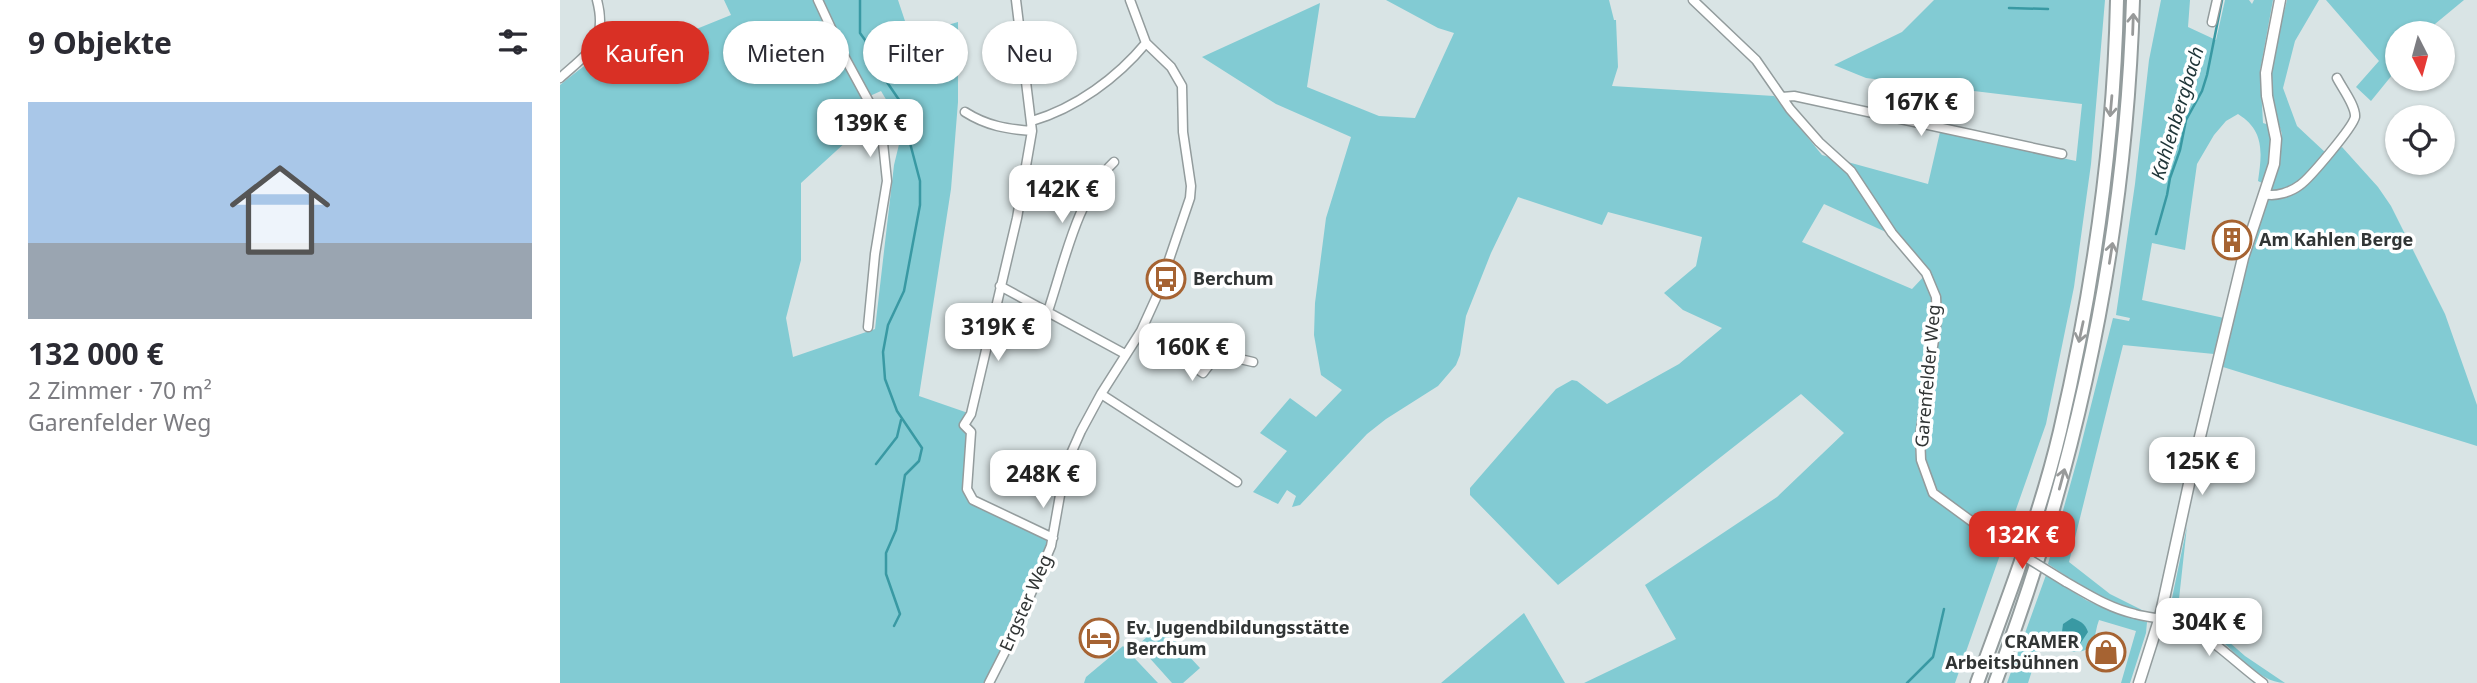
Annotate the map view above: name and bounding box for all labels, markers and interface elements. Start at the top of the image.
one-way arrow [2126,12,2139,35]
chip: Kaufen [581,21,709,84]
chip: Mieten [723,21,849,84]
chip: Filter [863,21,968,84]
chip: Neu [982,21,1077,84]
north arrow [2385,21,2455,91]
map controls [2385,21,2455,175]
text: 9 Objekte [28,22,172,63]
icon: filters [494,23,532,61]
water label: Kahlenbergbach [2144,43,2210,183]
pin: 167K € [1864,78,1978,138]
text: 167K € [1884,85,1958,117]
one-way arrow [2104,94,2117,117]
pin: 139K € [813,100,927,159]
button: locate [2385,105,2455,175]
text: 139K € [833,106,907,138]
icon: home [217,147,343,273]
pin: 142K € [1005,166,1119,225]
text: 142K € [1025,172,1099,204]
building icon: Am Kahlen Berge [2211,219,2253,261]
place label: Am Kahlen Berge [2259,227,2413,251]
one-way arrow [2105,243,2118,265]
bus stop icon: Berchum [1145,258,1187,300]
place label: Berchum [1193,266,1274,290]
street label: Garenfelder Weg [1909,303,1945,448]
pin: 319K € [941,304,1055,363]
text: 319K € [961,310,1035,342]
one-way arrow [2073,320,2086,342]
pin: 160K € [1135,324,1249,383]
text: 160K € [1155,330,1229,362]
text: 132 000 € [28,333,164,374]
text: 2 Zimmer · 70 m² [28,374,212,406]
text: Garenfelder Weg [28,406,211,438]
pin: 125K € [2145,438,2259,497]
text: 125K € [2165,444,2239,476]
pin: 248K € [986,450,1100,510]
text: 248K € [1006,457,1080,489]
one-way arrow [2056,468,2069,491]
pin: 132K € [1965,512,2079,571]
text: 132K € [1985,518,2059,550]
street label: Ergster Weg [993,551,1057,655]
pin: 304K € [2152,598,2266,658]
text: 304K € [2172,605,2246,637]
place label: Ev. Jugendbildungsstätte Berchum [1126,615,1350,660]
hotel icon: Ev. Jugendbildungsstätte Berchum [1078,617,1120,659]
place label: CRAMER Arbeitsbühnen [1945,629,2079,674]
shop icon: CRAMER Arbeitsbühnen [2085,631,2127,673]

